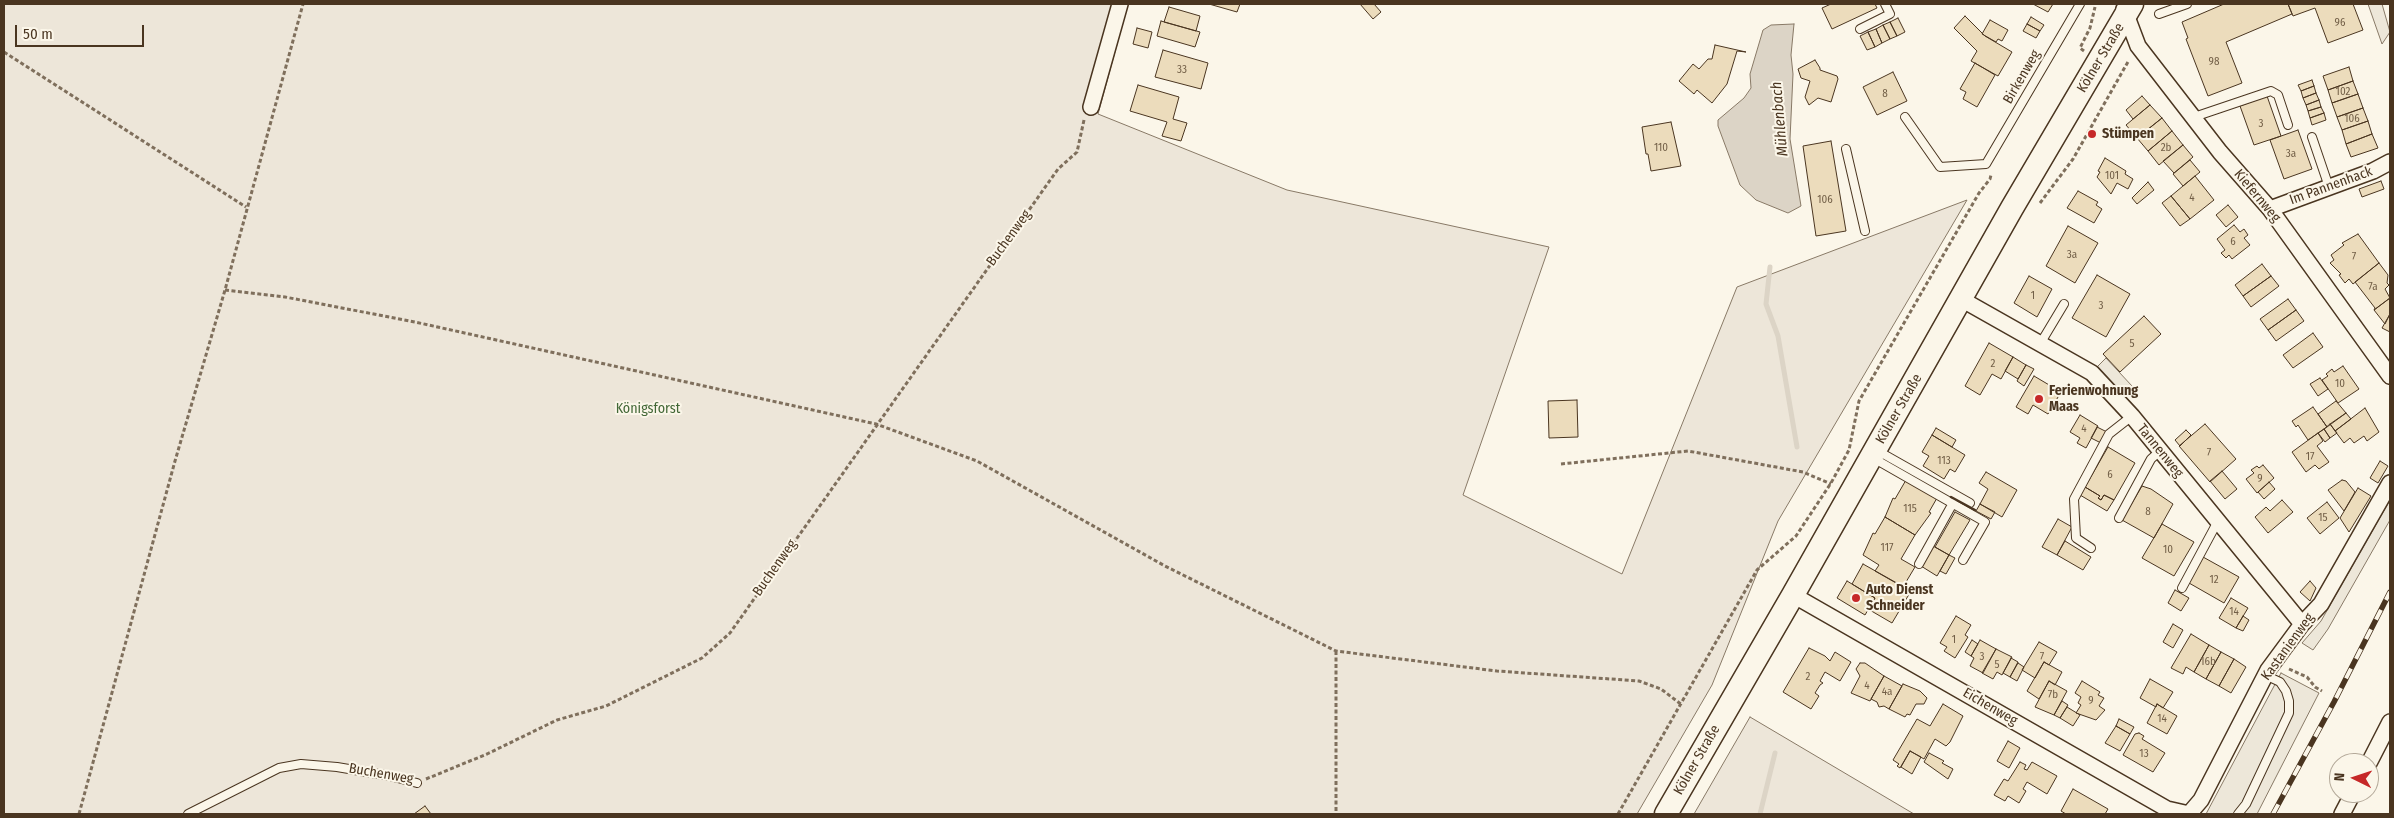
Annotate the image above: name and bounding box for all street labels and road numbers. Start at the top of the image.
street label: Kölner Straße [2074,20,2128,96]
street label: Birkenweg [2000,47,2044,107]
street label: Im Pannenhack [2287,163,2375,209]
street label: Kiefernweg [2230,166,2284,226]
street label: Buchenweg [983,207,1035,269]
street label: Kölner Straße [1872,371,1926,447]
street label: Tannenweg [2133,421,2187,481]
street label: Buchenweg [749,536,801,600]
street label: Kastanienweg [2258,610,2318,684]
street label: Eichenweg [1960,685,2020,729]
street label: Kölner Straße [1670,722,1724,798]
street label: Buchenweg [347,760,415,788]

